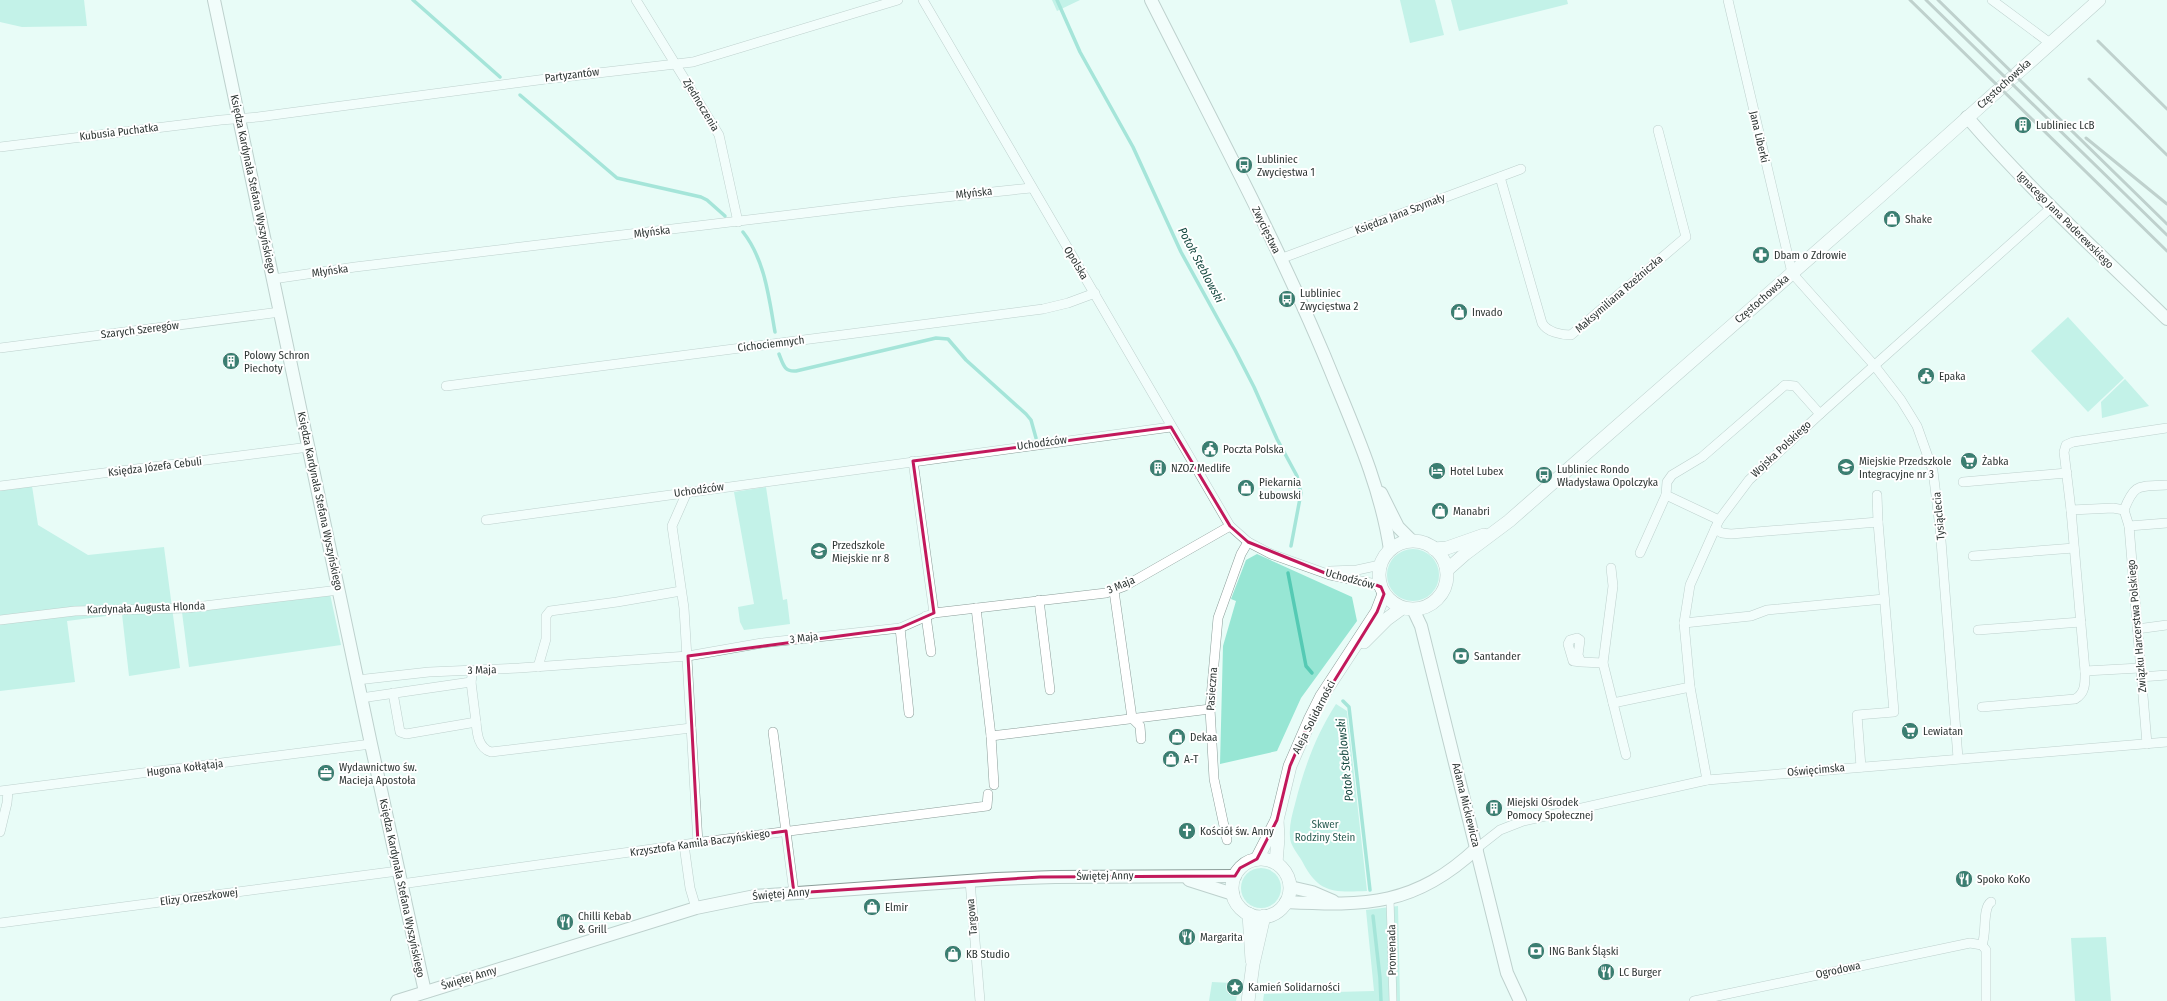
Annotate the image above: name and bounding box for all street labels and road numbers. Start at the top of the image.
street label: Częstochowska [1974,57,2034,111]
street label: Partyzantów [544,65,600,85]
street label: Zjednoczenia [680,76,722,134]
street label: Księdza Kardynała Stefana Wyszyńskiego [228,93,278,275]
street label: Jana Liberki [1747,110,1771,164]
street label: Kubusia Puchatka [79,121,159,143]
street label: Ignacego Jana Paderewskiego [2014,169,2116,271]
street label: Młyńska [955,185,993,201]
street label: Księdza Jana Szymały [1353,191,1447,237]
street label: Zwycięstwa [1249,204,1283,256]
street label: Młyńska [633,223,671,241]
street label: Opolska [1061,244,1091,282]
street label: Maksymiliana Rzeźniczka [1573,252,1665,336]
street label: Młyńska [311,262,349,280]
street label: Częstochowska [1732,272,1792,326]
street label: Szarych Szeregów [100,319,180,341]
street label: Cichociemnych [737,333,805,355]
street label: Księdza Kardynała Stefana Wyszyńskiego [295,410,345,592]
street label: Wojska Polskiego [1748,418,1814,480]
street label: Uchodźców [1016,433,1068,453]
street label: Księdza Józefa Cebuli [107,455,203,479]
street label: Uchodźców [673,480,725,500]
street label: Tysiąclecia [1930,491,1948,541]
street label: Związku Harcerstwa Polskiego [2125,559,2149,693]
street label: Uchodźców [1324,566,1376,592]
street label: 3 Maja [1105,573,1137,597]
street label: Kardynała Augusta Hlonda [87,599,205,617]
street label: 3 Maja [789,630,819,646]
street label: 3 Maja [467,663,497,677]
street label: Pasieczna [1204,667,1220,711]
street label: Aleja Solidarności [1290,678,1338,756]
street label: Hugona Kołłątaja [146,757,224,779]
street label: Adama Mickiewicza [1449,761,1483,849]
street label: Oświęcimska [1787,761,1845,779]
street label: Księdza Kardynała Stefana Wyszyńskiego [377,797,427,979]
street label: Krzysztofa Kamila Baczyńskiego [629,827,771,859]
street label: Świętej Anny [1076,868,1134,883]
street label: Świętej Anny [752,884,810,903]
street label: Elizy Orzeszkowej [159,886,239,908]
street label: Targowa [964,898,980,936]
street label: Promenada [1385,924,1399,976]
street label: Ogrodowa [1814,959,1862,981]
street label: Świętej Anny [439,962,498,993]

